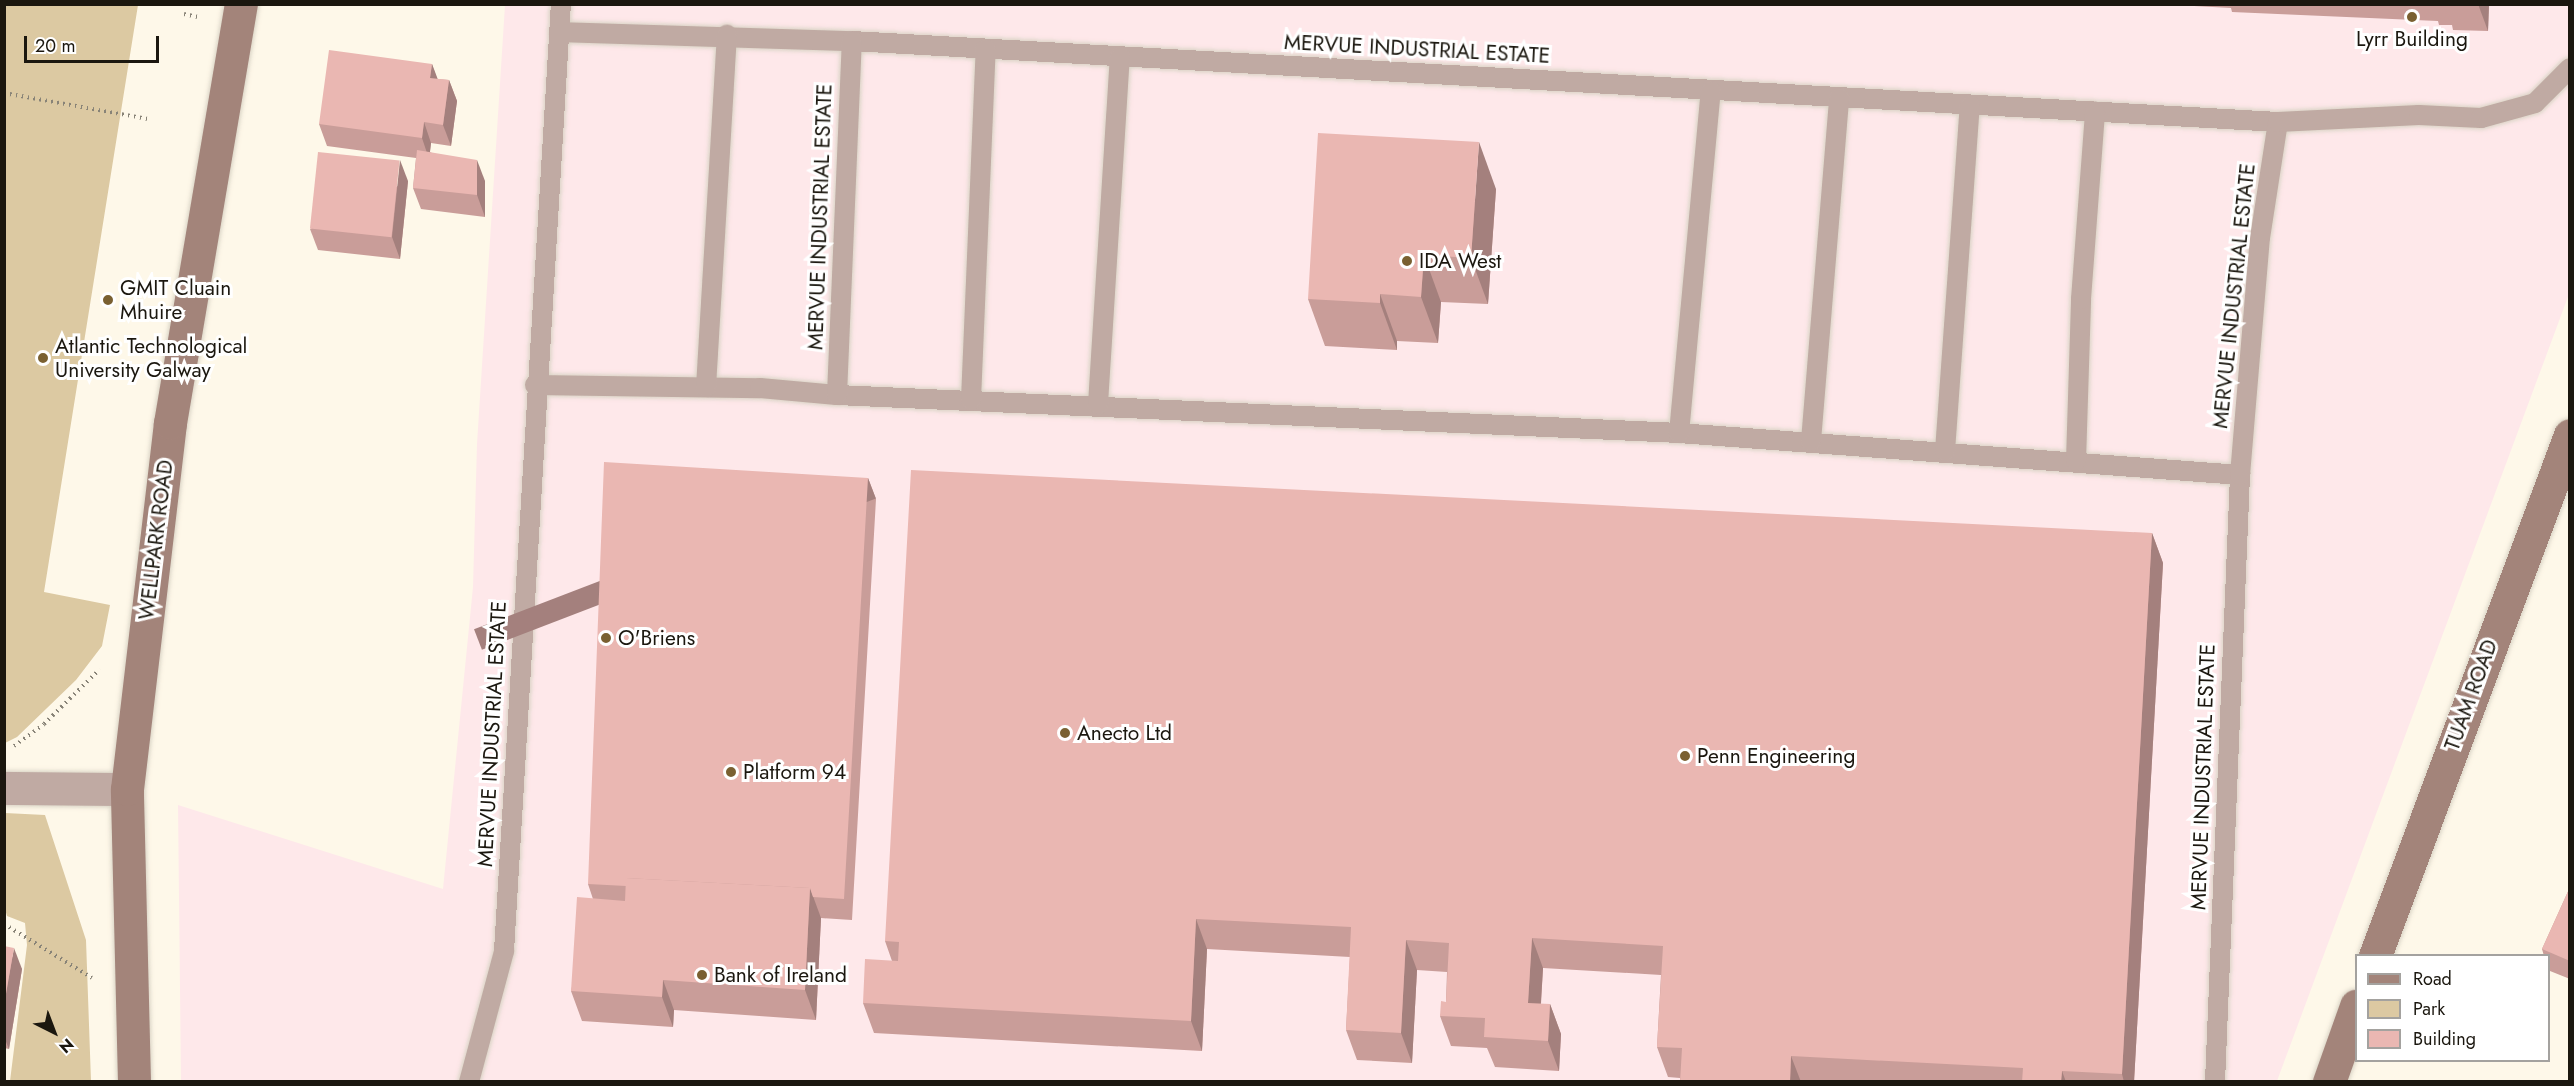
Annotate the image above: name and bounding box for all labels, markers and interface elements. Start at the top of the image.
marker: Lyrr Building [2405,10,2419,24]
scale bar [27,24,162,62]
place label: Lyrr Building [2356,26,2468,52]
street label: MERVUE INDUSTRIAL ESTATE [1283,29,1551,69]
text: 20 m [35,33,75,59]
street label: MERVUE INDUSTRIAL ESTATE [803,84,837,350]
street label: MERVUE INDUSTRIAL ESTATE [2208,162,2260,430]
place label: IDA West [1419,248,1501,274]
marker: IDA West [1400,254,1414,268]
place label: GMIT Cluain Mhuire [120,275,231,325]
marker: GMIT Cluain Mhuire [101,293,115,307]
place label: Atlantic Technological University Galway [55,333,247,383]
marker: Atlantic Technological University Galway [36,351,50,365]
street label: WELLPARK ROAD [134,459,178,621]
street label: MERVUE INDUSTRIAL ESTATE [472,600,512,868]
place label: O'Briens [618,625,695,651]
marker: O'Briens [599,631,613,645]
street label: TUAM ROAD [2439,636,2503,754]
street label: MERVUE INDUSTRIAL ESTATE [2186,644,2220,910]
place label: Anecto Ltd [1077,720,1172,746]
marker: Anecto Ltd [1058,726,1072,740]
place label: Penn Engineering [1697,743,1855,769]
marker: Penn Engineering [1678,749,1692,763]
place label: Platform 94 [743,759,846,785]
marker: Platform 94 [724,765,738,779]
legend [2355,954,2550,1062]
place label: Bank of Ireland [714,962,847,988]
text: Road [2413,966,2452,992]
marker: Bank of Ireland [695,968,709,982]
text: Park [2413,996,2445,1022]
north arrow [24,1002,84,1062]
text: Building [2413,1026,2476,1052]
text: N [54,1033,79,1059]

